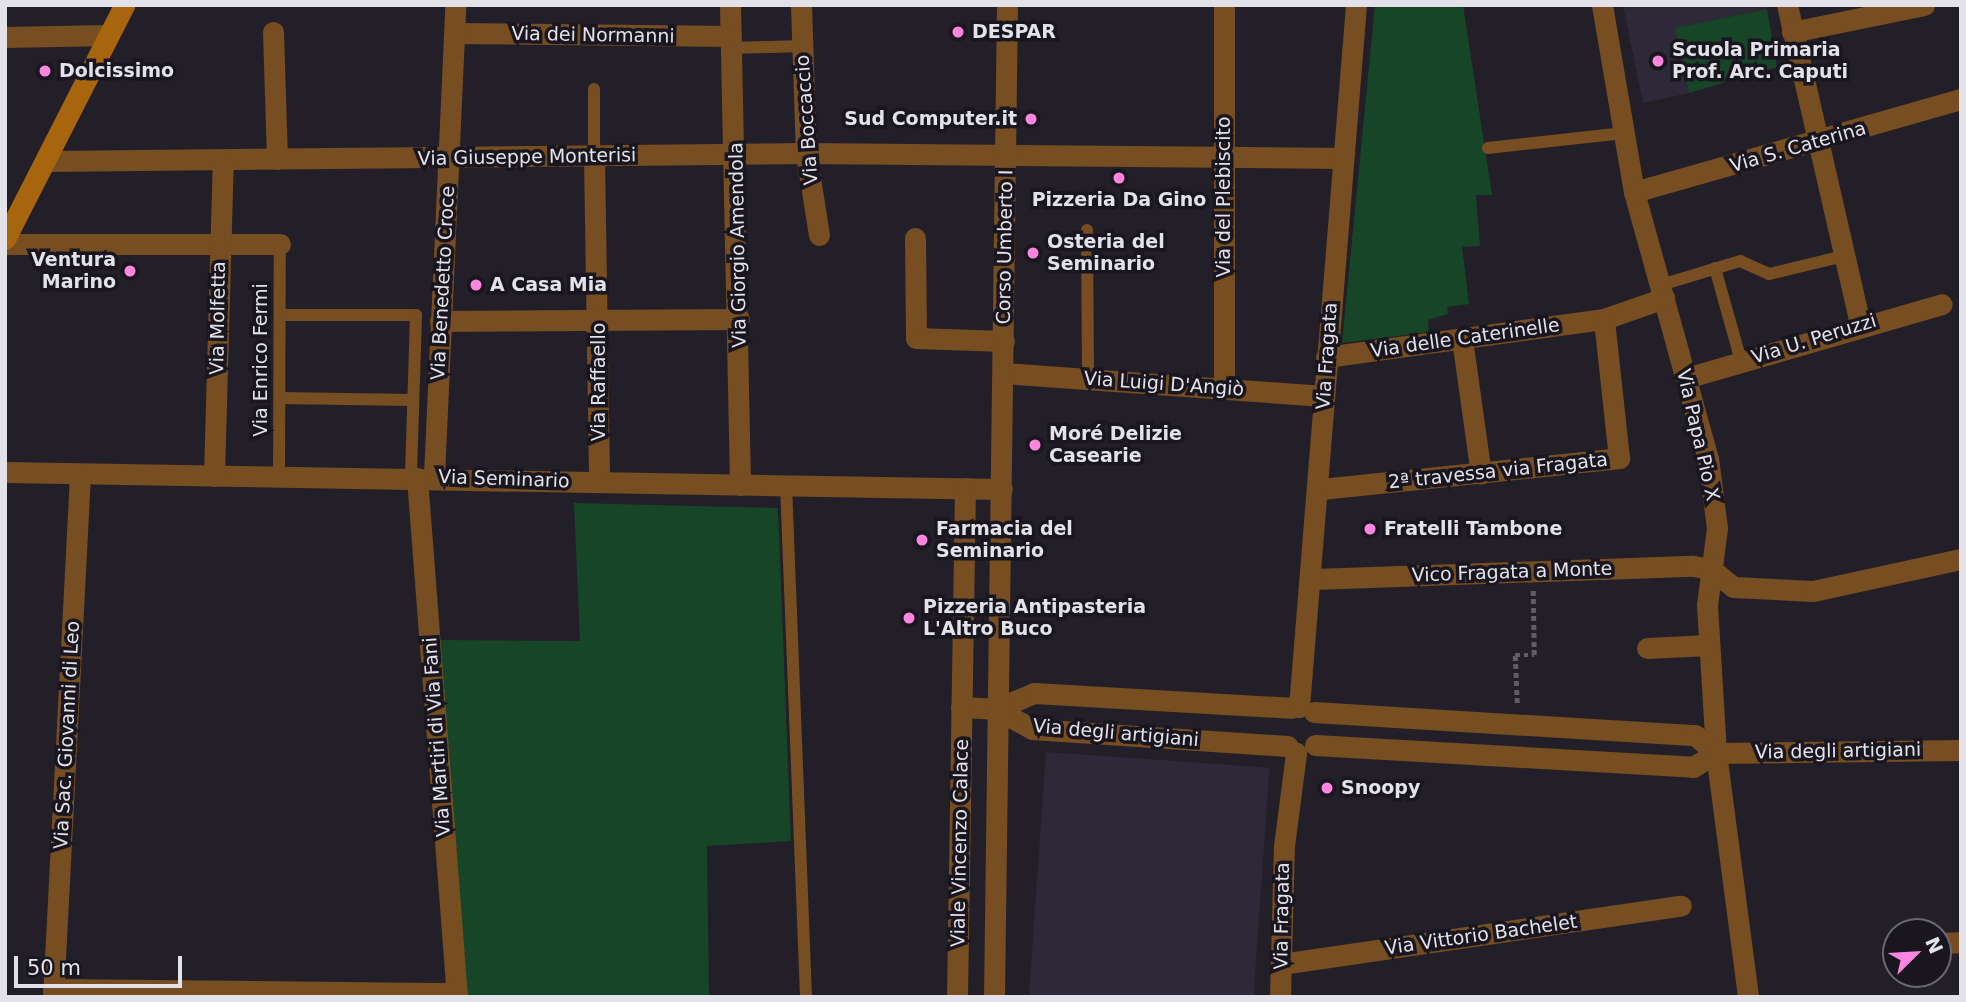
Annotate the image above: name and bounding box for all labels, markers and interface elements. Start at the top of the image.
place label: DESPAR [972,21,1056,43]
street label: Via dei Normanni [511,22,675,48]
marker: DESPAR [950,24,966,40]
place label: Scuola Primaria Prof. Arc. Caputi [1672,39,1848,83]
marker: Scuola Primaria Prof. Arc. Caputi [1650,53,1666,69]
street label: Via Boccaccio [791,54,823,186]
place label: Dolcissimo [59,60,174,82]
marker: Dolcissimo [37,63,53,79]
place label: Sud Computer.it [844,108,1017,130]
marker: Sud Computer.it [1023,111,1039,127]
street label: Via del Plebiscito [1213,116,1235,278]
street label: Via S. Caterina [1727,117,1869,177]
street label: Via Giorgio Amendola [725,142,751,348]
street label: Via Giuseppe Monterisi [418,144,636,170]
street label: Corso Umberto I [992,169,1018,325]
marker: Pizzeria Da Gino [1111,170,1127,186]
street label: Via Benedetto Croce [427,185,459,381]
place label: Pizzeria Da Gino [1032,189,1206,211]
place label: Osteria del Seminario [1047,231,1165,275]
marker: Osteria del Seminario [1025,245,1041,261]
place label: Ventura Marino [31,249,116,293]
street label: Via Molfetta [206,261,230,375]
marker: Ventura Marino [122,263,138,279]
place label: A Casa Mia [490,274,607,296]
marker: A Casa Mia [468,277,484,293]
street label: Via Enrico Fermi [250,283,272,437]
street label: Via Fragata [1312,302,1342,410]
street label: Via U. Peruzzi [1749,309,1879,369]
street label: Via delle Caterinelle [1369,313,1561,363]
street label: Via Raffaello [588,323,610,441]
street label: Via Luigi D'Angiò [1083,367,1245,401]
street label: Via Papa Pio X [1672,367,1724,503]
place label: Moré Delizie Casearie [1049,423,1182,467]
marker: Moré Delizie Casearie [1027,437,1043,453]
street label: 2ª travessa via Fragata [1387,448,1609,494]
street label: Via Seminario [438,465,570,493]
place label: Farmacia del Seminario [936,518,1073,562]
place label: Fratelli Tambone [1384,518,1562,540]
marker: Fratelli Tambone [1362,521,1378,537]
marker: Farmacia del Seminario [914,532,930,548]
street label: Vico Fragata a Monte [1411,557,1613,587]
place label: Pizzeria Antipasteria L'Altro Buco [923,596,1146,640]
marker: Pizzeria Antipasteria L'Altro Buco [901,610,917,626]
street label: Via Sac. Giovanni di Leo [50,620,84,850]
street label: Via Martiri di Via Fani [419,636,455,838]
street label: Via degli artigiani [1032,714,1200,752]
street label: Via degli artigiani [1755,738,1921,764]
street label: Viale Vincenzo Calace [947,739,973,947]
place label: Snoopy [1341,777,1420,799]
marker: Snoopy [1319,780,1335,796]
street label: Via Fragata [1270,862,1294,970]
street label: Via Vittorio Bachelet [1383,910,1579,960]
north arrow [1882,918,1952,988]
text: N [1921,934,1948,957]
scale bar [18,942,186,986]
text: 50 m [27,956,81,980]

